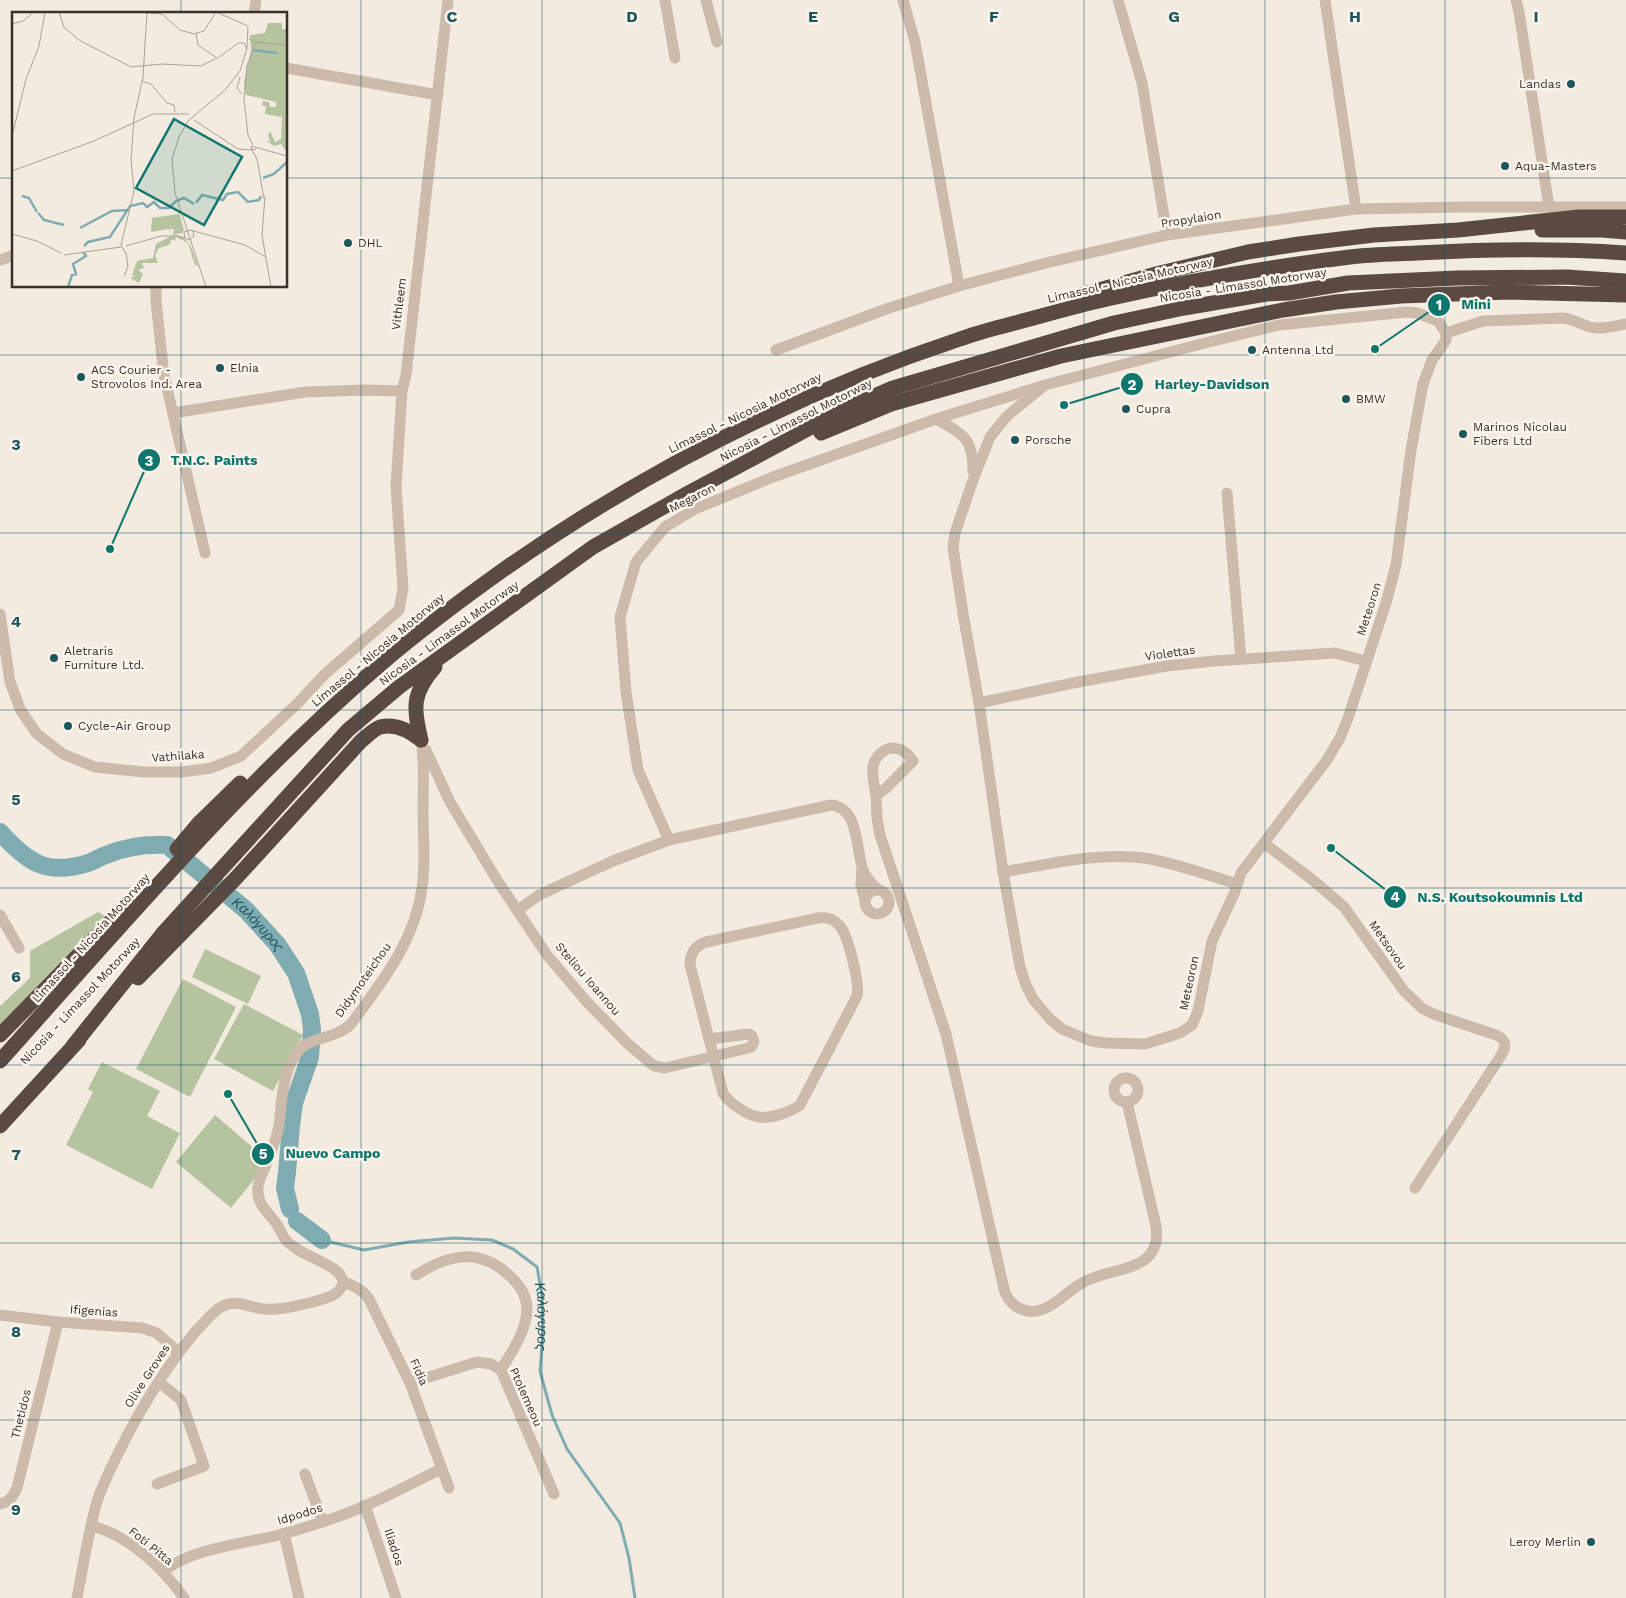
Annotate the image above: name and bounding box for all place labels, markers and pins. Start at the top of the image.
place label: Landas [1519,77,1561,91]
marker: Landas [1565,78,1577,90]
place label: Aqua-Masters [1515,159,1597,173]
marker: Aqua-Masters [1499,160,1511,172]
place label: DHL [358,236,383,250]
marker: DHL [342,237,354,249]
callout: Mini [1426,290,1501,319]
place label: Antenna Ltd [1262,343,1334,357]
marker: Antenna Ltd [1246,344,1258,356]
place label: Elnia [230,361,259,375]
marker: Elnia [214,362,226,374]
place label: ACS Courier - Strovolos Ind. Area [91,363,202,391]
callout: Harley-Davidson [1119,370,1279,399]
marker: ACS Courier - Strovolos Ind. Area [75,371,87,383]
place label: BMW [1356,392,1386,406]
marker: BMW [1340,393,1352,405]
place label: Cupra [1136,402,1171,416]
marker: Cupra [1120,403,1132,415]
place label: Marinos Nicolau Fibers Ltd [1473,420,1567,448]
marker: Marinos Nicolau Fibers Ltd [1457,428,1469,440]
place label: Porsche [1025,433,1072,447]
marker: Porsche [1009,434,1021,446]
callout: T.N.C. Paints [136,446,268,475]
place label: Aletraris Furniture Ltd. [64,644,144,672]
marker: Aletraris Furniture Ltd. [48,652,60,664]
place label: Cycle-Air Group [78,719,171,733]
marker: Cycle-Air Group [62,720,74,732]
callout: N.S. Koutsokoumnis Ltd [1382,882,1593,911]
callout: Nuevo Campo [250,1139,390,1168]
place label: Leroy Merlin [1509,1535,1581,1549]
marker: Leroy Merlin [1585,1536,1597,1548]

